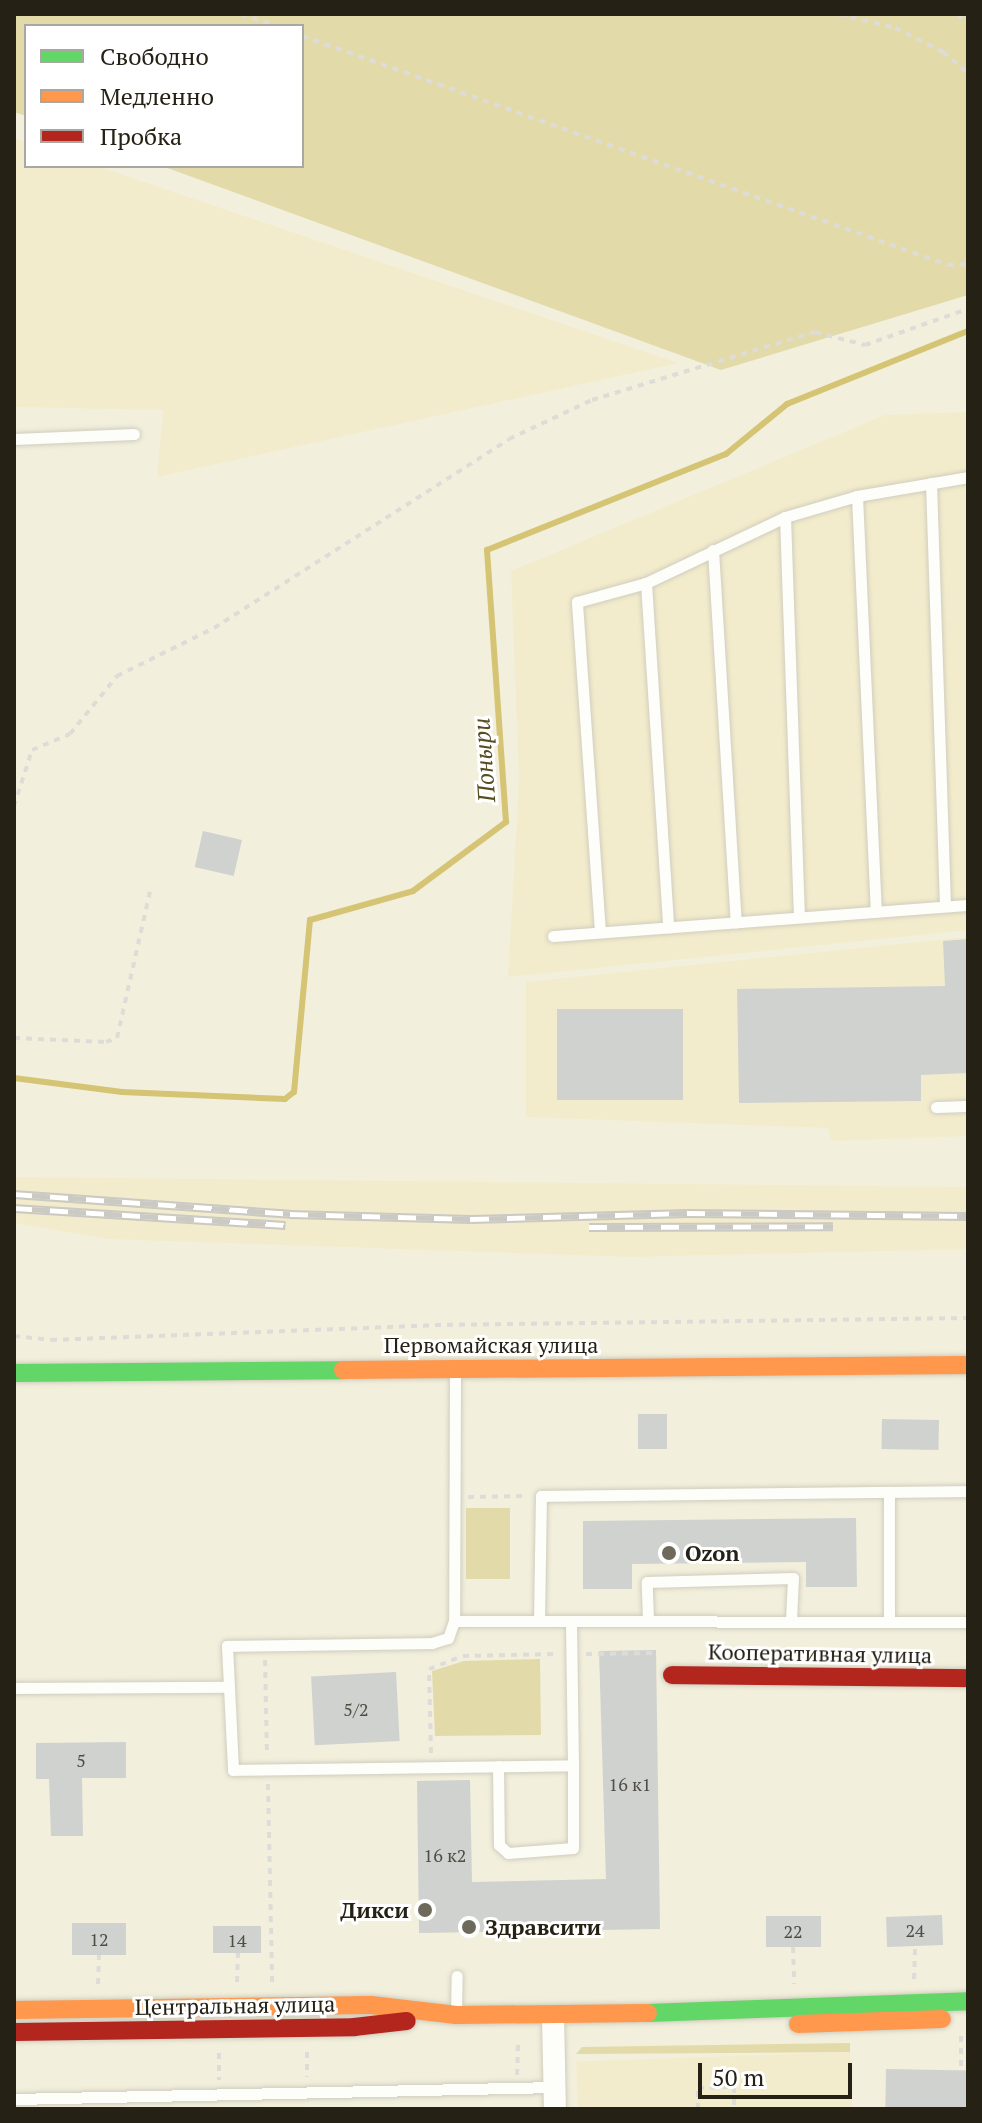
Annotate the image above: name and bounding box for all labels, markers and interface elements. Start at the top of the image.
legend [24,24,304,168]
text: Свободно [100,40,209,72]
text: Медленно [100,80,214,112]
text: Пробка [100,120,182,152]
water label: Поныри [467,717,501,803]
street label: Первомайская улица [384,1332,598,1358]
place label: Ozon [685,1540,739,1566]
marker: Ozon [660,1544,678,1562]
street label: Кооперативная улица [708,1638,932,1668]
house number: 5/2 [343,1698,369,1720]
house number: 5 [76,1749,86,1771]
house number: 16 к1 [609,1773,651,1795]
house number: 16 к2 [424,1844,466,1866]
place label: Дикси [340,1897,409,1923]
marker: Дикси [416,1901,434,1919]
place label: Здравсити [485,1914,601,1940]
marker: Здравсити [460,1918,478,1936]
house number: 24 [905,1919,925,1941]
house number: 22 [783,1920,803,1942]
house number: 12 [89,1928,109,1950]
house number: 14 [227,1929,247,1951]
street label: Центральная улица [135,1990,335,2020]
scale bar [702,2047,856,2097]
text: 50 m [712,2061,764,2093]

